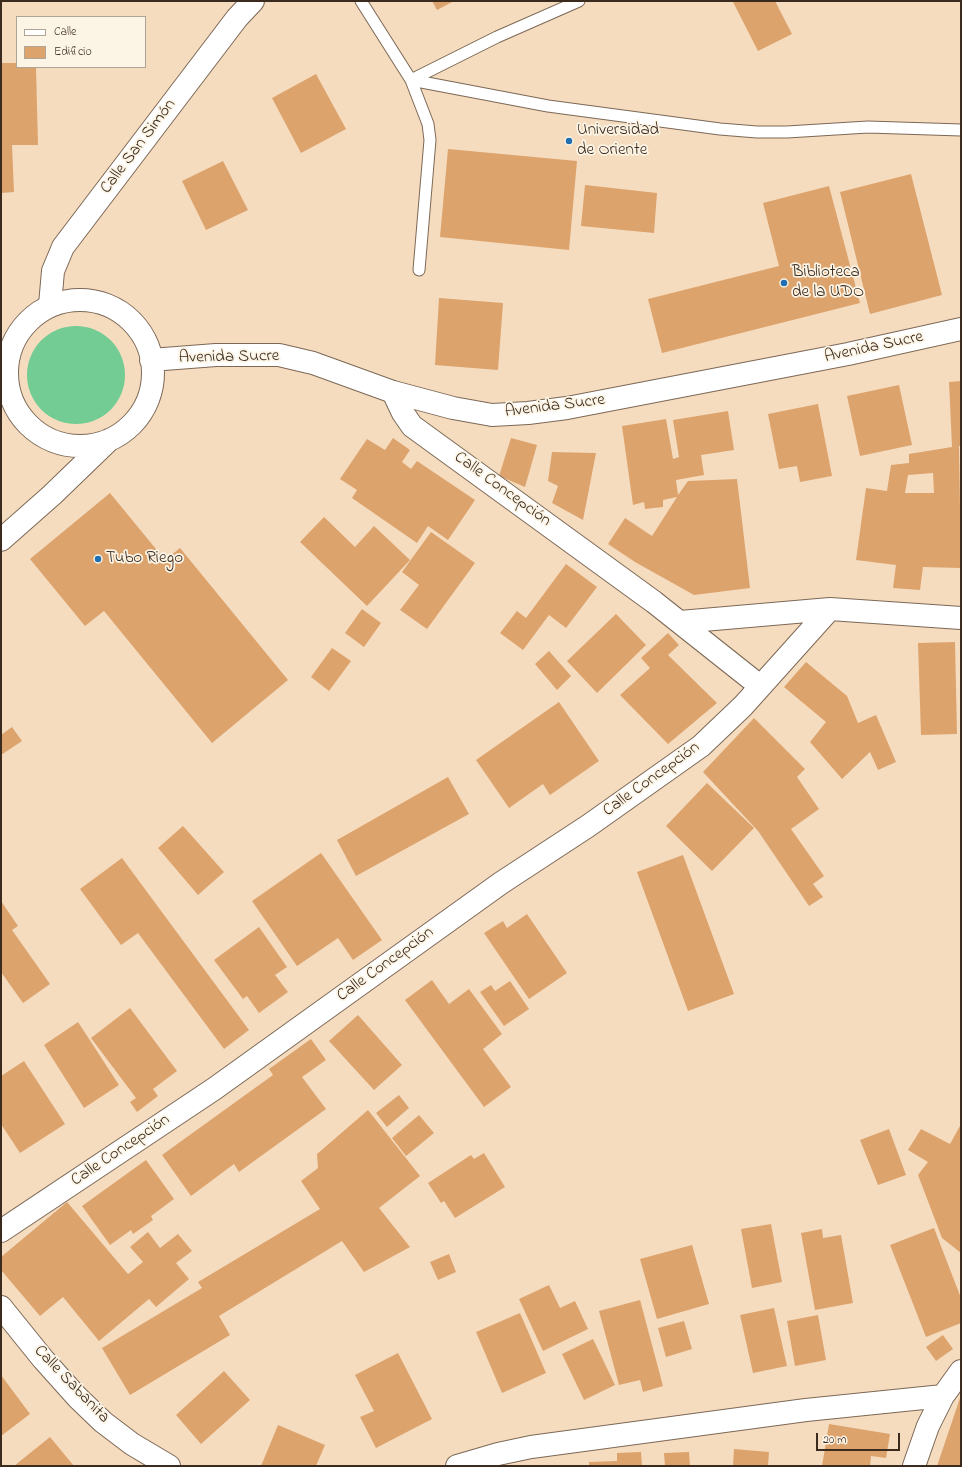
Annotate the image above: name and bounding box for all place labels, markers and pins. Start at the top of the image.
place label: Universidad de Oriente [577,121,659,161]
marker: Universidad de Oriente [564,136,574,146]
place label: Biblioteca de la UDO [792,263,864,303]
marker: Biblioteca de la UDO [779,278,789,288]
place label: Tubo Riego [106,549,183,569]
marker: Tubo Riego [93,554,103,564]

